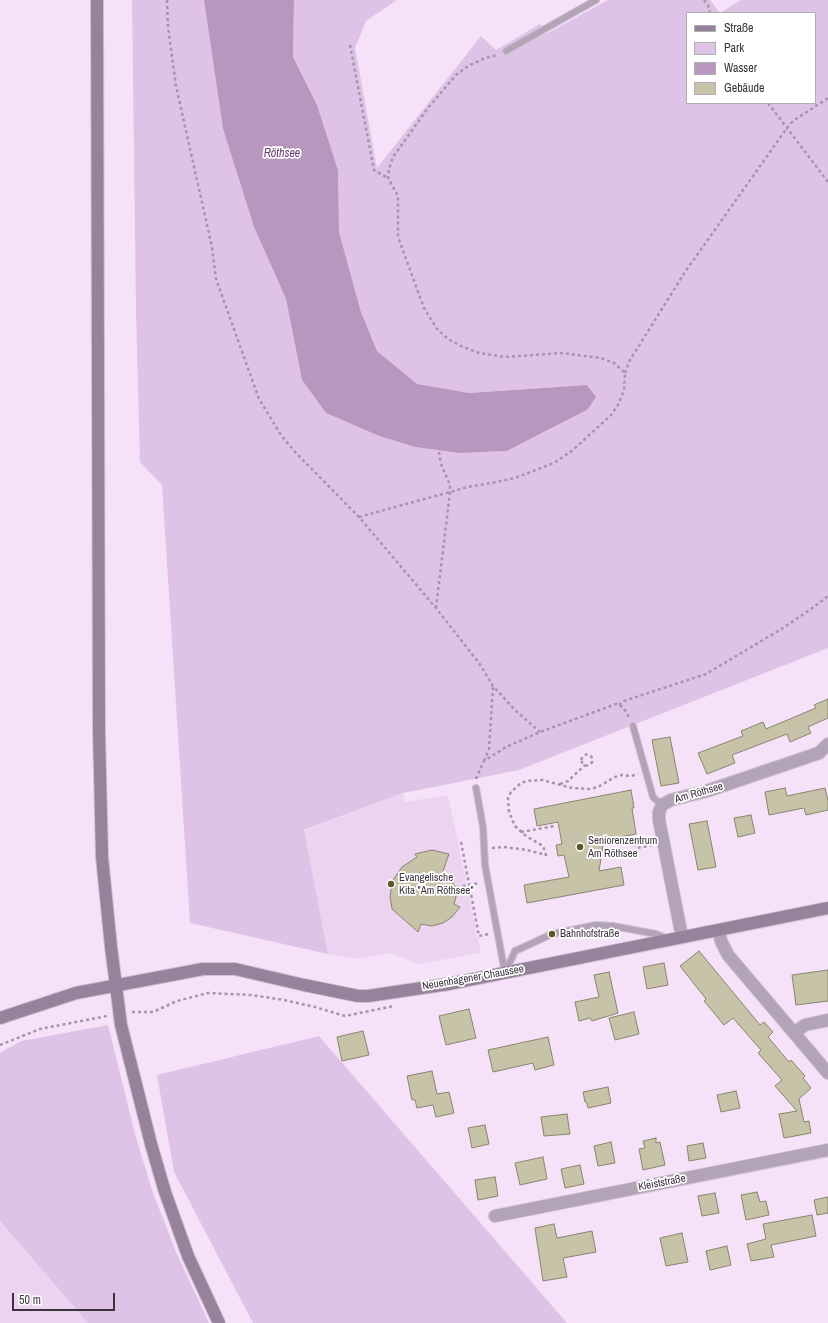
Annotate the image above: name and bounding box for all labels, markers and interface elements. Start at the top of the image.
legend [686,12,816,104]
text: Straße [724,20,754,36]
text: Park [724,40,744,56]
text: Wasser [724,60,757,76]
text: Gebäude [724,80,765,96]
water label: Röthsee [264,147,300,161]
street label: Am Röthsee [673,780,725,806]
place label: Seniorenzentrum Am Röthsee [588,834,657,860]
marker: Seniorenzentrum Am Röthsee [575,842,585,852]
place label: Evangelische Kita "Am Röthsee" [399,871,474,897]
marker: Evangelische Kita "Am Röthsee" [386,879,396,889]
place label: Bahnhofstraße [560,927,619,941]
marker: Bahnhofstraße [547,929,557,939]
street label: Neuenhagener Chaussee [421,963,525,993]
street label: Kleiststraße [637,1172,687,1194]
scale bar [14,1285,117,1311]
text: 50 m [19,1292,41,1308]

